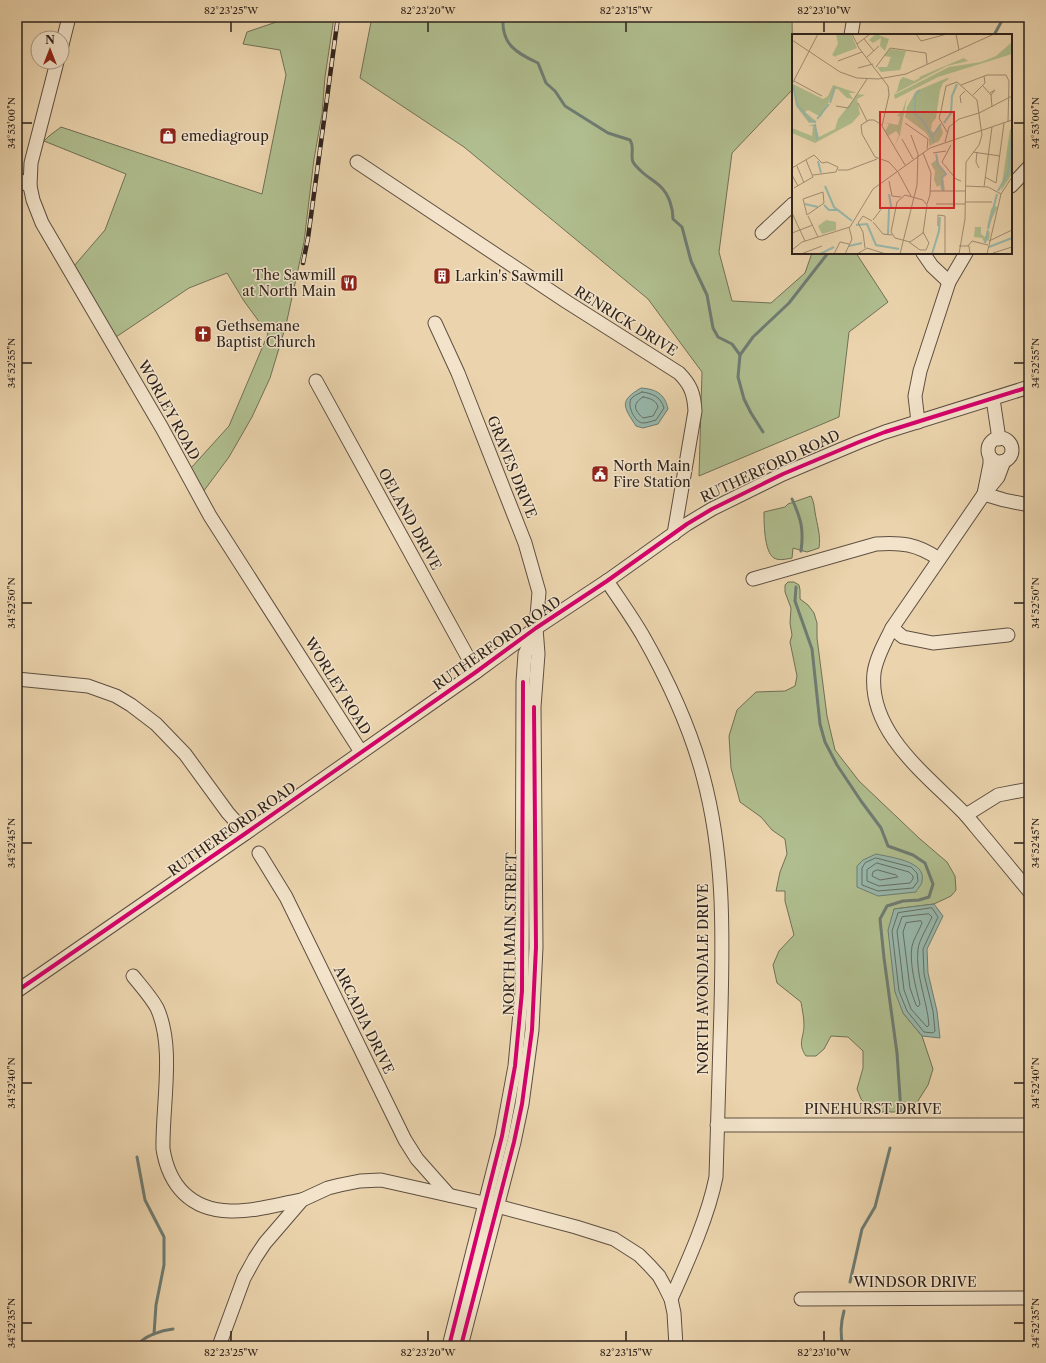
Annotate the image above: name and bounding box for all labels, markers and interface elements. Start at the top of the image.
text: 82°23'25"W [204,4,259,17]
text: 82°23'20"W [400,4,457,17]
text: 82°23'15"W [600,4,653,17]
text: 82°23'10"W [797,4,852,17]
north arrow [30,30,70,70]
text: N [45,33,55,47]
inset map [792,34,1012,254]
text: 34°53'00"N [5,97,18,149]
text: 34°53'00"N [1029,97,1042,149]
shop icon: emediagroup [158,126,178,146]
place label: emediagroup [181,127,269,145]
place label: The Sawmill at North Main [242,266,336,300]
building icon: Larkin's Sawmill [432,266,452,286]
place label: Larkin's Sawmill [455,267,564,285]
restaurant icon: The Sawmill at North Main [339,273,359,293]
street label: RENRICK DRIVE [571,282,681,360]
place label: Gethsemane Baptist Church [216,317,316,351]
church icon: Gethsemane Baptist Church [193,324,213,344]
text: 34°52'55"N [5,338,18,388]
text: 34°52'55"N [1029,338,1042,388]
street label: WORLEY ROAD [134,356,204,463]
street label: GRAVES DRIVE [483,413,541,521]
street label: RUTHERFORD ROAD [697,426,843,506]
place label: North Main Fire Station [613,457,691,491]
public building icon: North Main Fire Station [590,464,610,484]
street label: OELAND DRIVE [375,465,445,573]
text: 34°52'50"N [5,577,18,629]
text: 34°52'50"N [1029,577,1042,629]
street label: RUTHERFORD ROAD [430,592,564,694]
street label: WORLEY ROAD [300,633,375,738]
street label: RUTHERFORD ROAD [165,778,299,880]
text: 34°52'45"N [5,818,18,868]
text: 34°52'45"N [1029,818,1042,868]
street label: NORTH MAIN STREET [500,852,520,1016]
street label: NORTH AVONDALE DRIVE [694,884,712,1074]
street label: ARCADIA DRIVE [330,962,398,1077]
text: 34°52'40"N [5,1057,18,1109]
text: 34°52'40"N [1029,1057,1042,1109]
street label: PINEHURST DRIVE [804,1100,942,1118]
street label: WINDSOR DRIVE [852,1273,977,1291]
text: 34°52'35"N [5,1298,18,1348]
text: 34°52'35"N [1029,1298,1042,1348]
text: 82°23'25"W [204,1346,259,1359]
text: 82°23'20"W [400,1346,457,1359]
text: 82°23'15"W [600,1346,653,1359]
text: 82°23'10"W [797,1346,852,1359]

